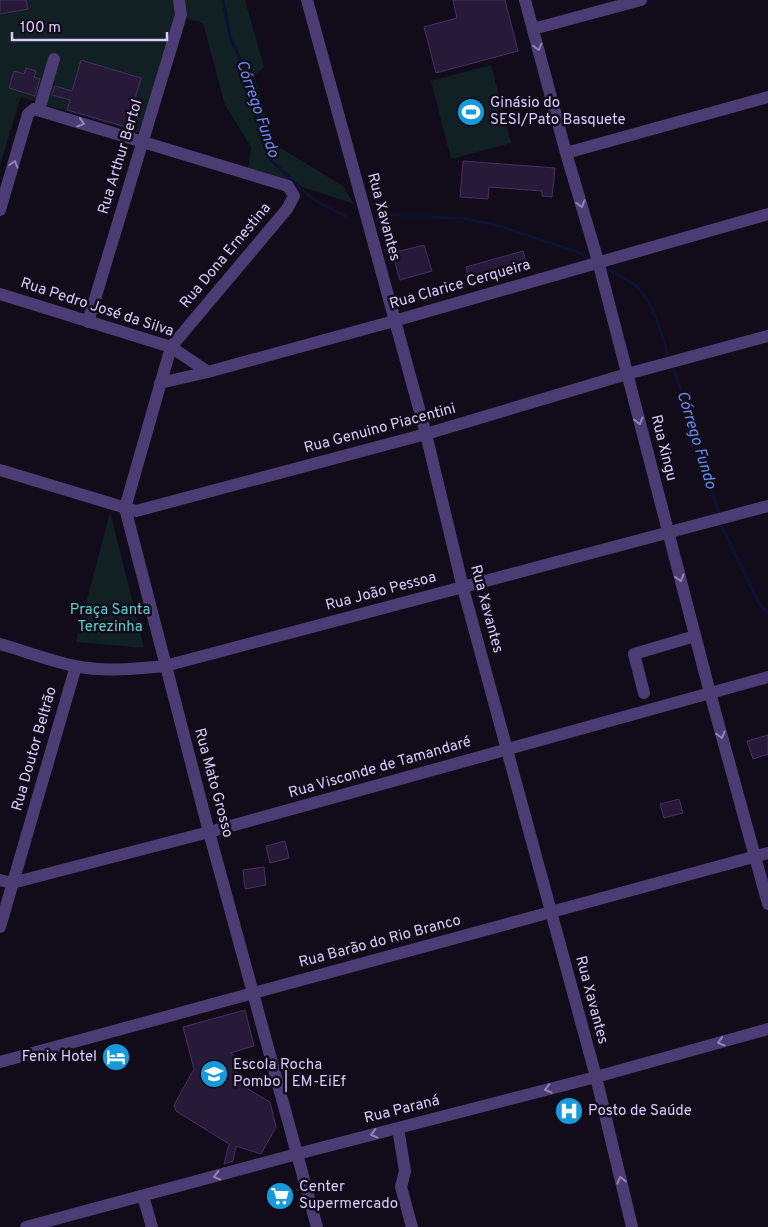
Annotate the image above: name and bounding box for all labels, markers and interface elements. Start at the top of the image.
scale bar [12,10,168,42]
text: 100 m [20,19,61,38]
one-way arrow [532,43,543,51]
water label: Córrego Fundo [231,58,283,161]
place label: Ginásio do SESI/Pato Basquete [490,94,626,130]
street label: Rua Arthur Bertol [94,97,148,217]
sports icon: Ginásio do SESI/Pato Basquete [456,97,486,127]
one-way arrow [76,117,84,127]
one-way arrow [8,160,18,168]
street label: Rua Xavantes [362,171,404,263]
street label: Rua Dona Ernestina [176,199,276,313]
one-way arrow [575,199,585,207]
street label: Rua Clarice Cerqueira [387,256,533,314]
street label: Rua Pedro José da Silva [18,274,176,342]
water label: Córrego Fundo [672,389,721,492]
street label: Rua Genuino Piacentini [302,400,458,458]
street label: Rua Xingu [646,413,680,483]
one-way arrow [633,416,644,425]
street label: Rua Xavantes [465,563,507,655]
street label: Rua João Pessoa [324,568,438,616]
one-way arrow [674,574,685,583]
park label: Praça Santa Terezinha [70,601,150,637]
street label: Rua Doutor Beltrão [8,685,62,813]
street label: Rua Mato Grosso [189,726,237,840]
one-way arrow [716,731,726,739]
street label: Rua Visconde de Tamandaré [287,733,473,803]
street label: Rua Barão do Rio Branco [297,911,463,973]
street label: Rua Xavantes [570,954,612,1046]
one-way arrow [718,1036,726,1046]
hotel icon: Fenix Hotel [101,1042,131,1072]
place label: Fenix Hotel [22,1048,97,1067]
place label: Escola Rocha Pombo | EM-EiEf [233,1056,346,1092]
school or university icon: Escola Rocha Pombo | EM-EiEf [199,1059,229,1089]
one-way arrow [545,1084,553,1094]
street label: Rua Paraná [362,1091,442,1129]
hospital icon: Posto de Saúde [554,1096,584,1126]
place label: Posto de Saúde [588,1102,692,1121]
one-way arrow [369,1128,378,1139]
one-way arrow [213,1170,221,1180]
one-way arrow [616,1175,627,1184]
place label: Center Supermercado [299,1178,398,1214]
supermarket icon: Center Supermercado [265,1181,295,1211]

